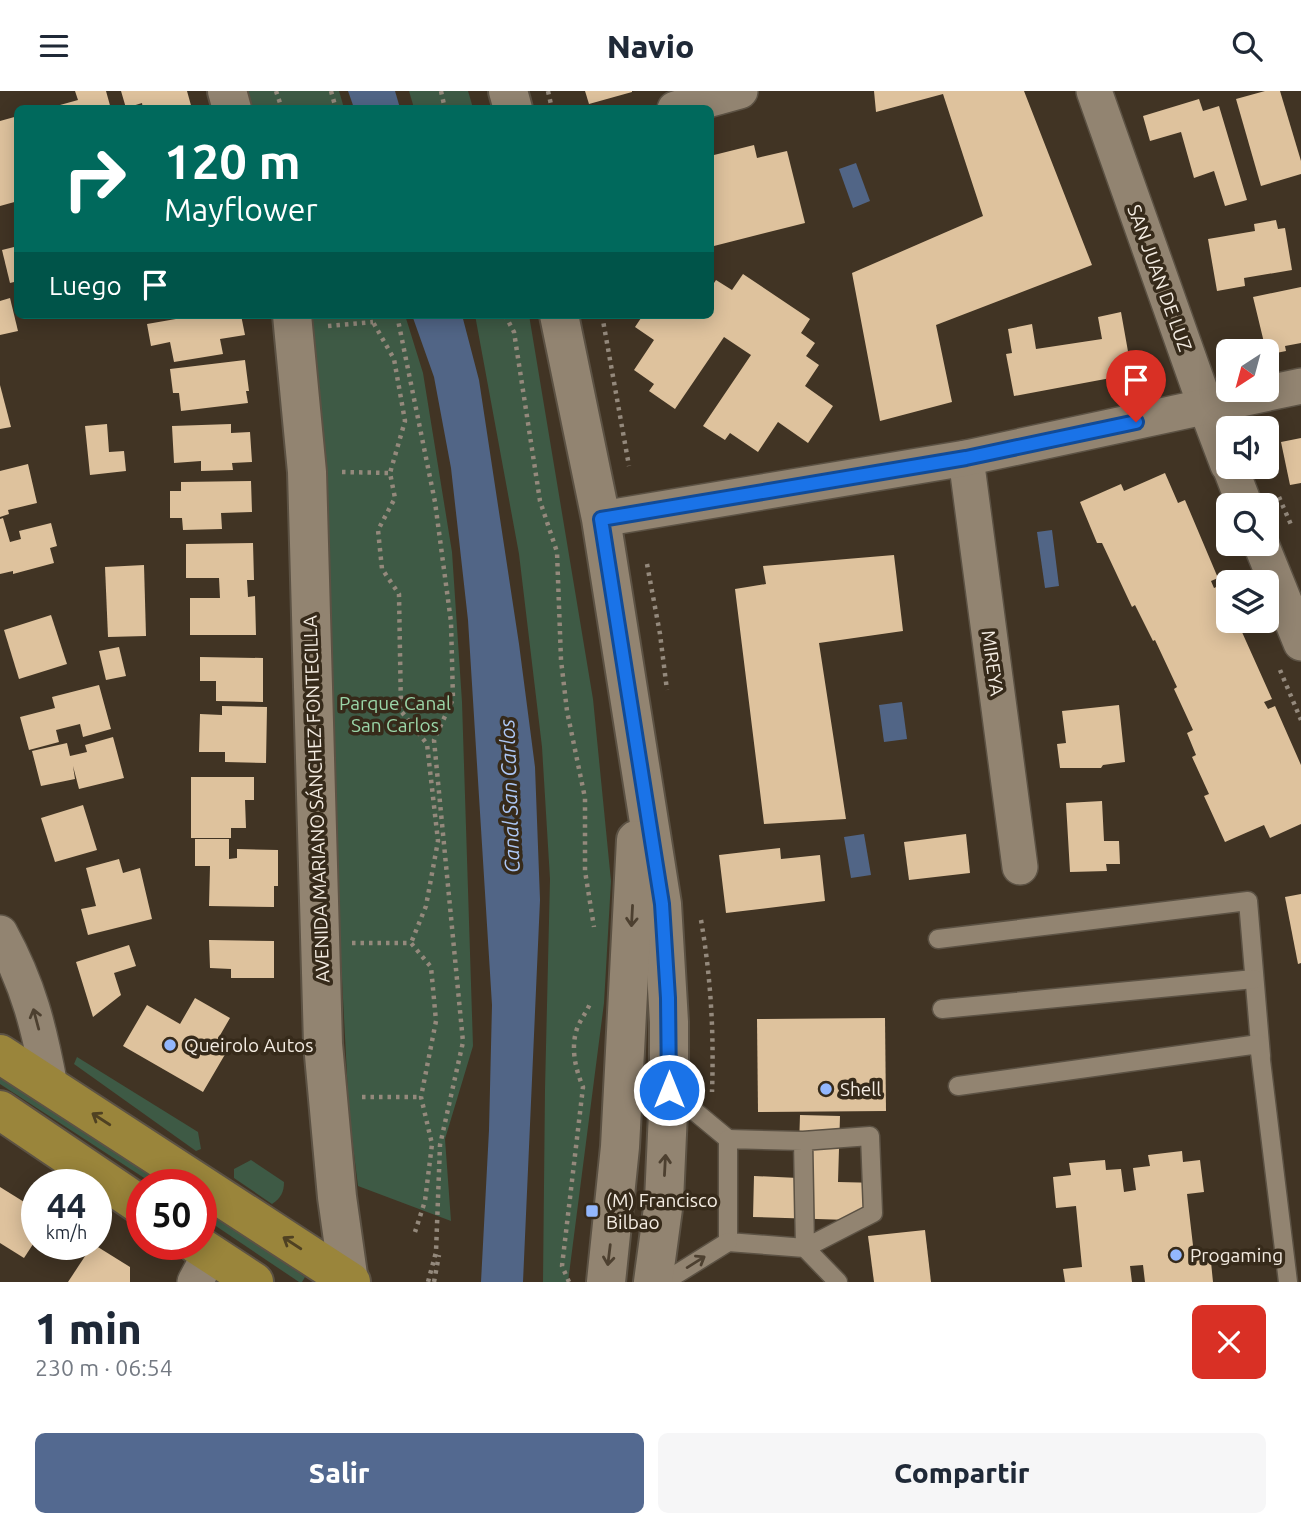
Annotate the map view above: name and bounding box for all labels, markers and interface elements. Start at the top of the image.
icon: menu [35,27,73,65]
icon: search [1228,27,1266,65]
text: Navio [607,28,694,64]
icon: right [49,133,140,224]
text: 120 m [164,133,301,188]
text: Mayflower [164,191,318,227]
street label: SAN JUAN DE LUZ [1123,202,1197,355]
icon: arrive [136,266,174,304]
text: Luego [49,271,122,300]
north arrow [1216,339,1279,403]
map controls [1216,339,1279,633]
pin [1106,350,1166,422]
icon: arrive [1117,361,1155,399]
button: sound [1216,416,1279,479]
button: search [1216,493,1279,556]
button: layers [1216,570,1279,633]
street label: AVENIDA MARIANO SÁNCHEZ FONTECILLA [299,614,333,983]
street label: MIREYA [978,629,1009,698]
park label: Parque Canal San Carlos [339,692,451,736]
water label: Canal San Carlos [494,718,524,873]
one-way arrow [626,905,639,928]
one-way arrow [29,1008,42,1031]
place label: Queirolo Autos [184,1034,313,1056]
marker: Queirolo Autos [162,1037,178,1053]
position arrow [632,1053,706,1127]
place label: Shell [840,1078,881,1100]
marker: Shell [818,1081,834,1097]
one-way arrow [92,1112,112,1126]
one-way arrow [659,1154,672,1177]
speed limit sign: 50 [126,1169,217,1260]
text: 44 [47,1185,86,1225]
place label: (M) Francisco Bilbao [606,1189,718,1233]
marker: (M) Francisco Bilbao [584,1203,600,1219]
text: km/h [46,1222,87,1242]
one-way arrow [283,1236,303,1250]
one-way arrow [603,1243,616,1266]
place label: Progaming [1190,1244,1283,1266]
marker: Progaming [1168,1247,1184,1263]
one-way arrow [686,1255,706,1269]
text: 1 min [35,1305,142,1352]
button: close [1192,1305,1266,1379]
text: 230 m · 06:54 [35,1355,173,1380]
button: Salir [35,1433,644,1513]
button: Compartir [658,1433,1266,1513]

